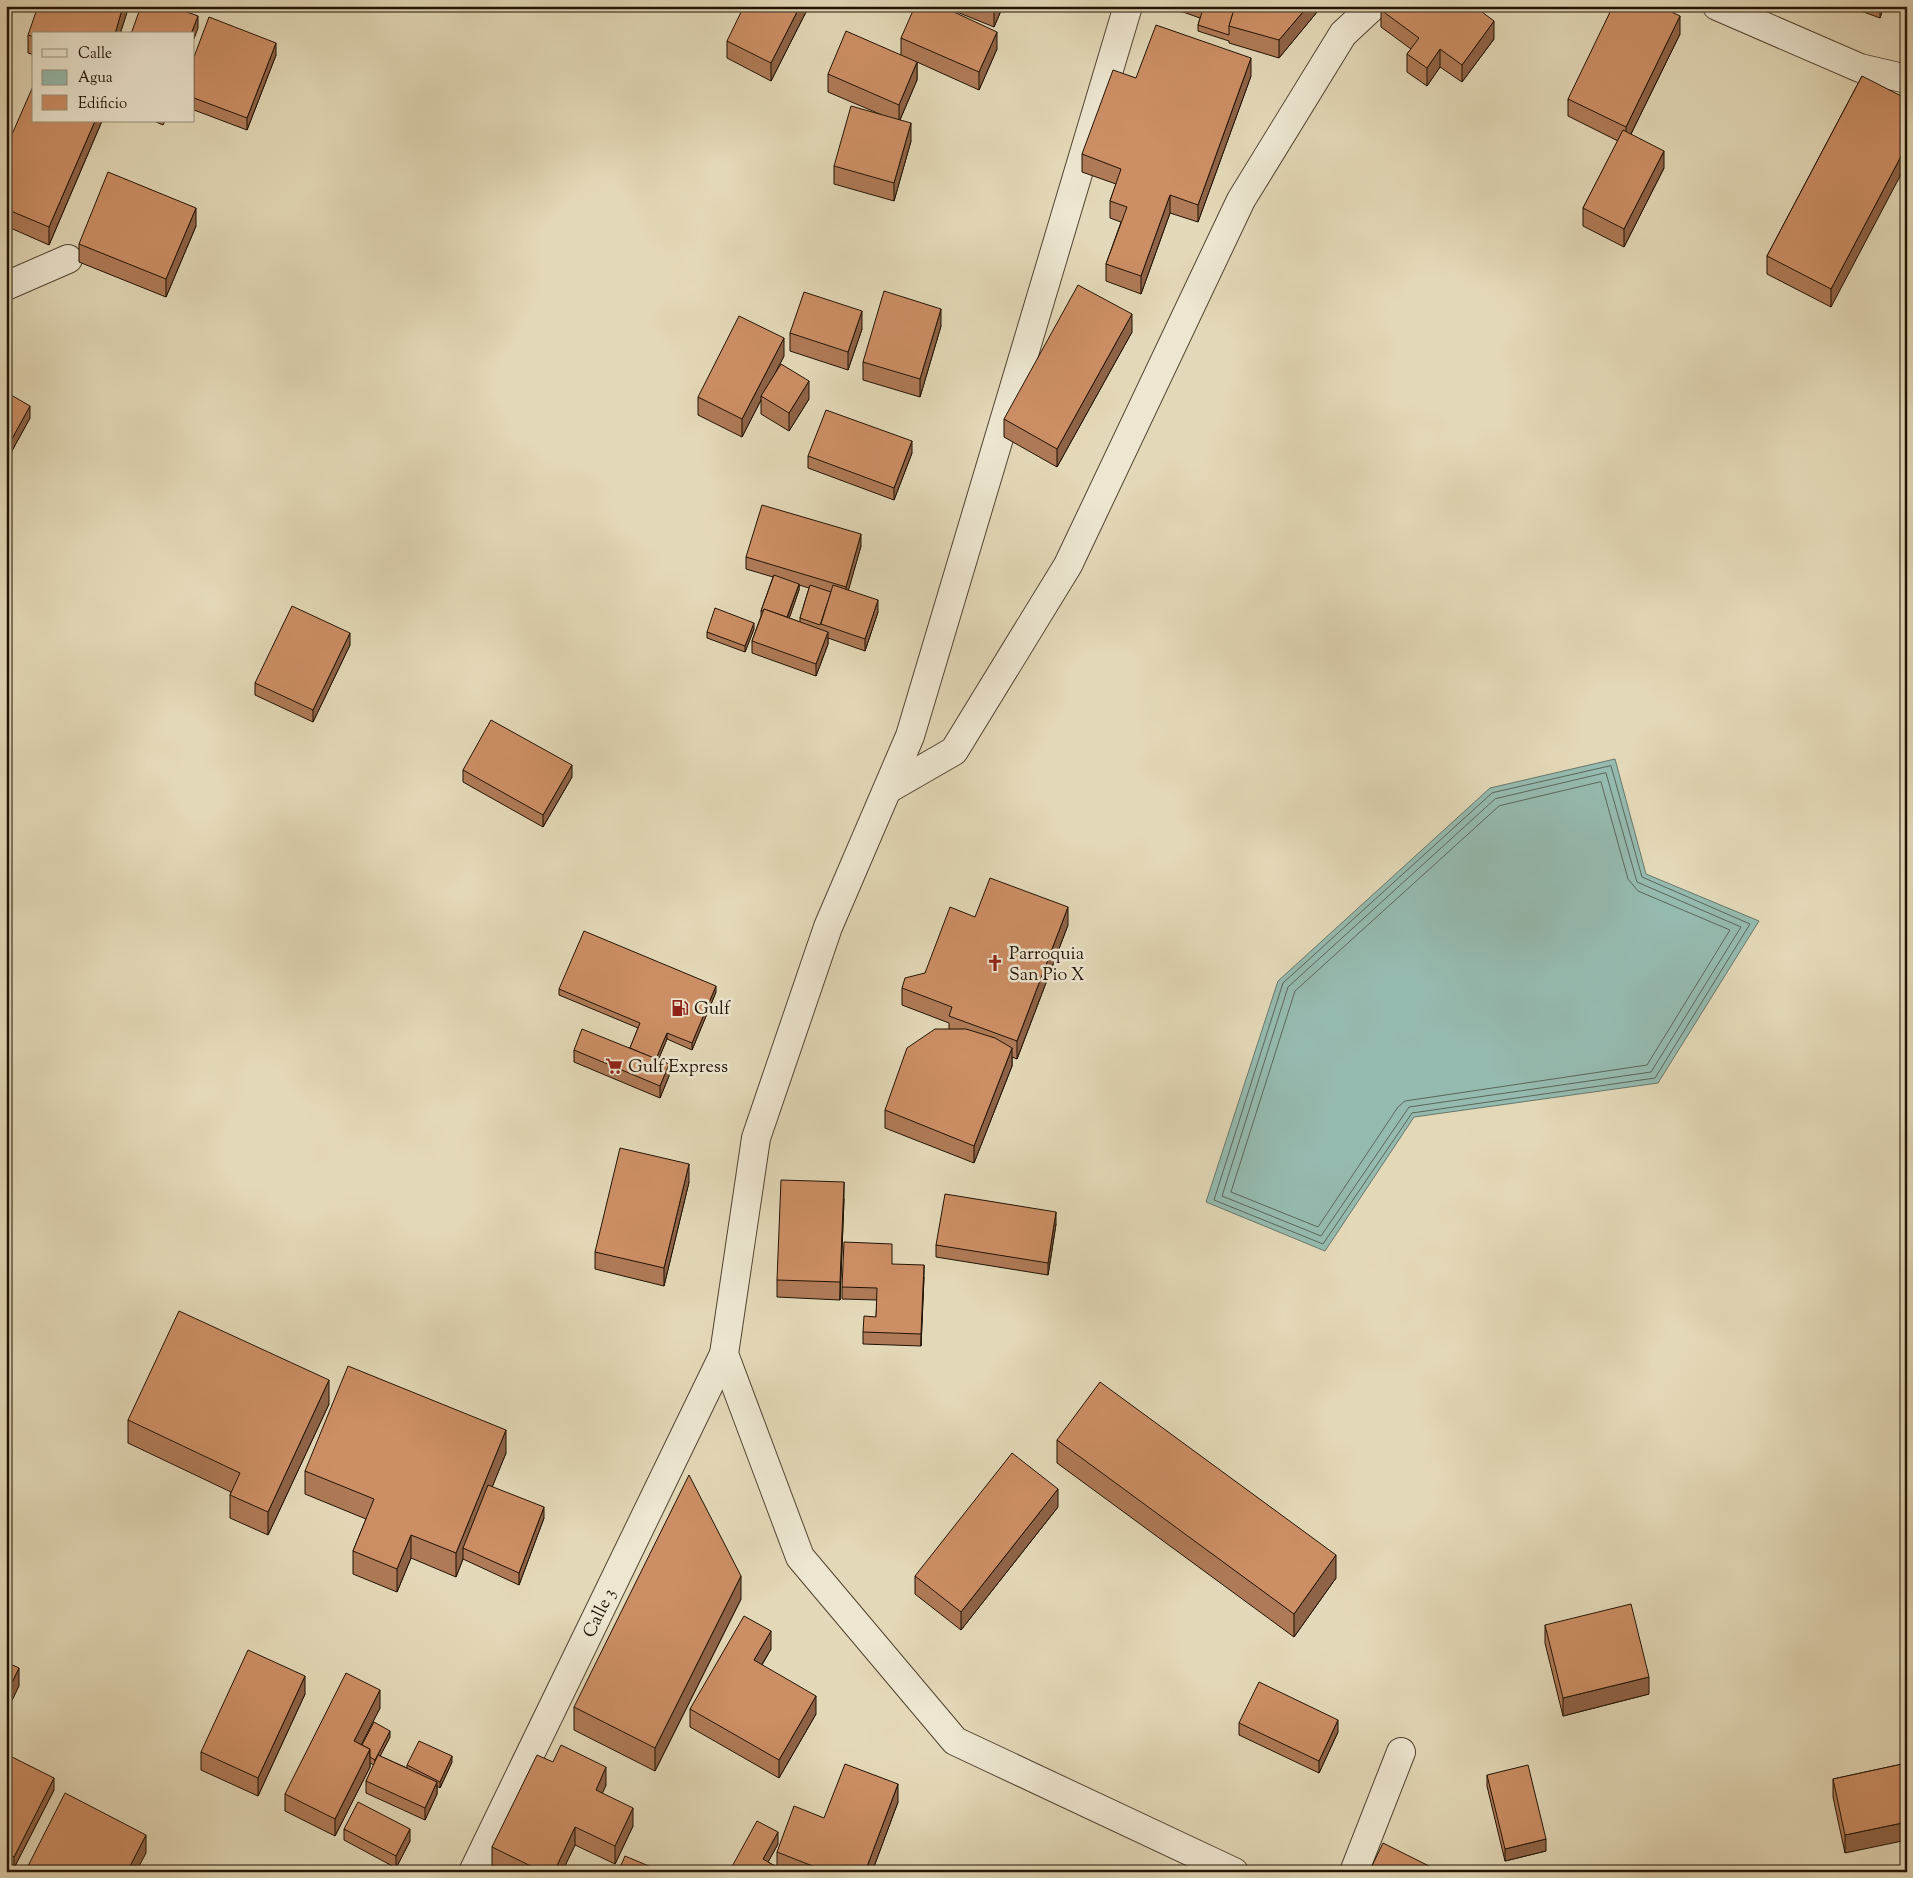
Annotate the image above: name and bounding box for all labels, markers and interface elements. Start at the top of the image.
legend [32,32,195,122]
text: Calle [78,44,112,65]
text: Agua [78,68,113,89]
text: Edificio [78,94,127,115]
place label: Parroquia San Pio X [1009,942,1085,989]
church icon: Parroquia San Pio X [985,953,1005,973]
place label: Gulf [694,997,731,1023]
fuel station icon: Gulf [670,998,690,1018]
place label: Gulf Express [628,1055,728,1081]
supermarket icon: Gulf Express [604,1056,624,1076]
street label: Calle 3 [577,1585,623,1643]

